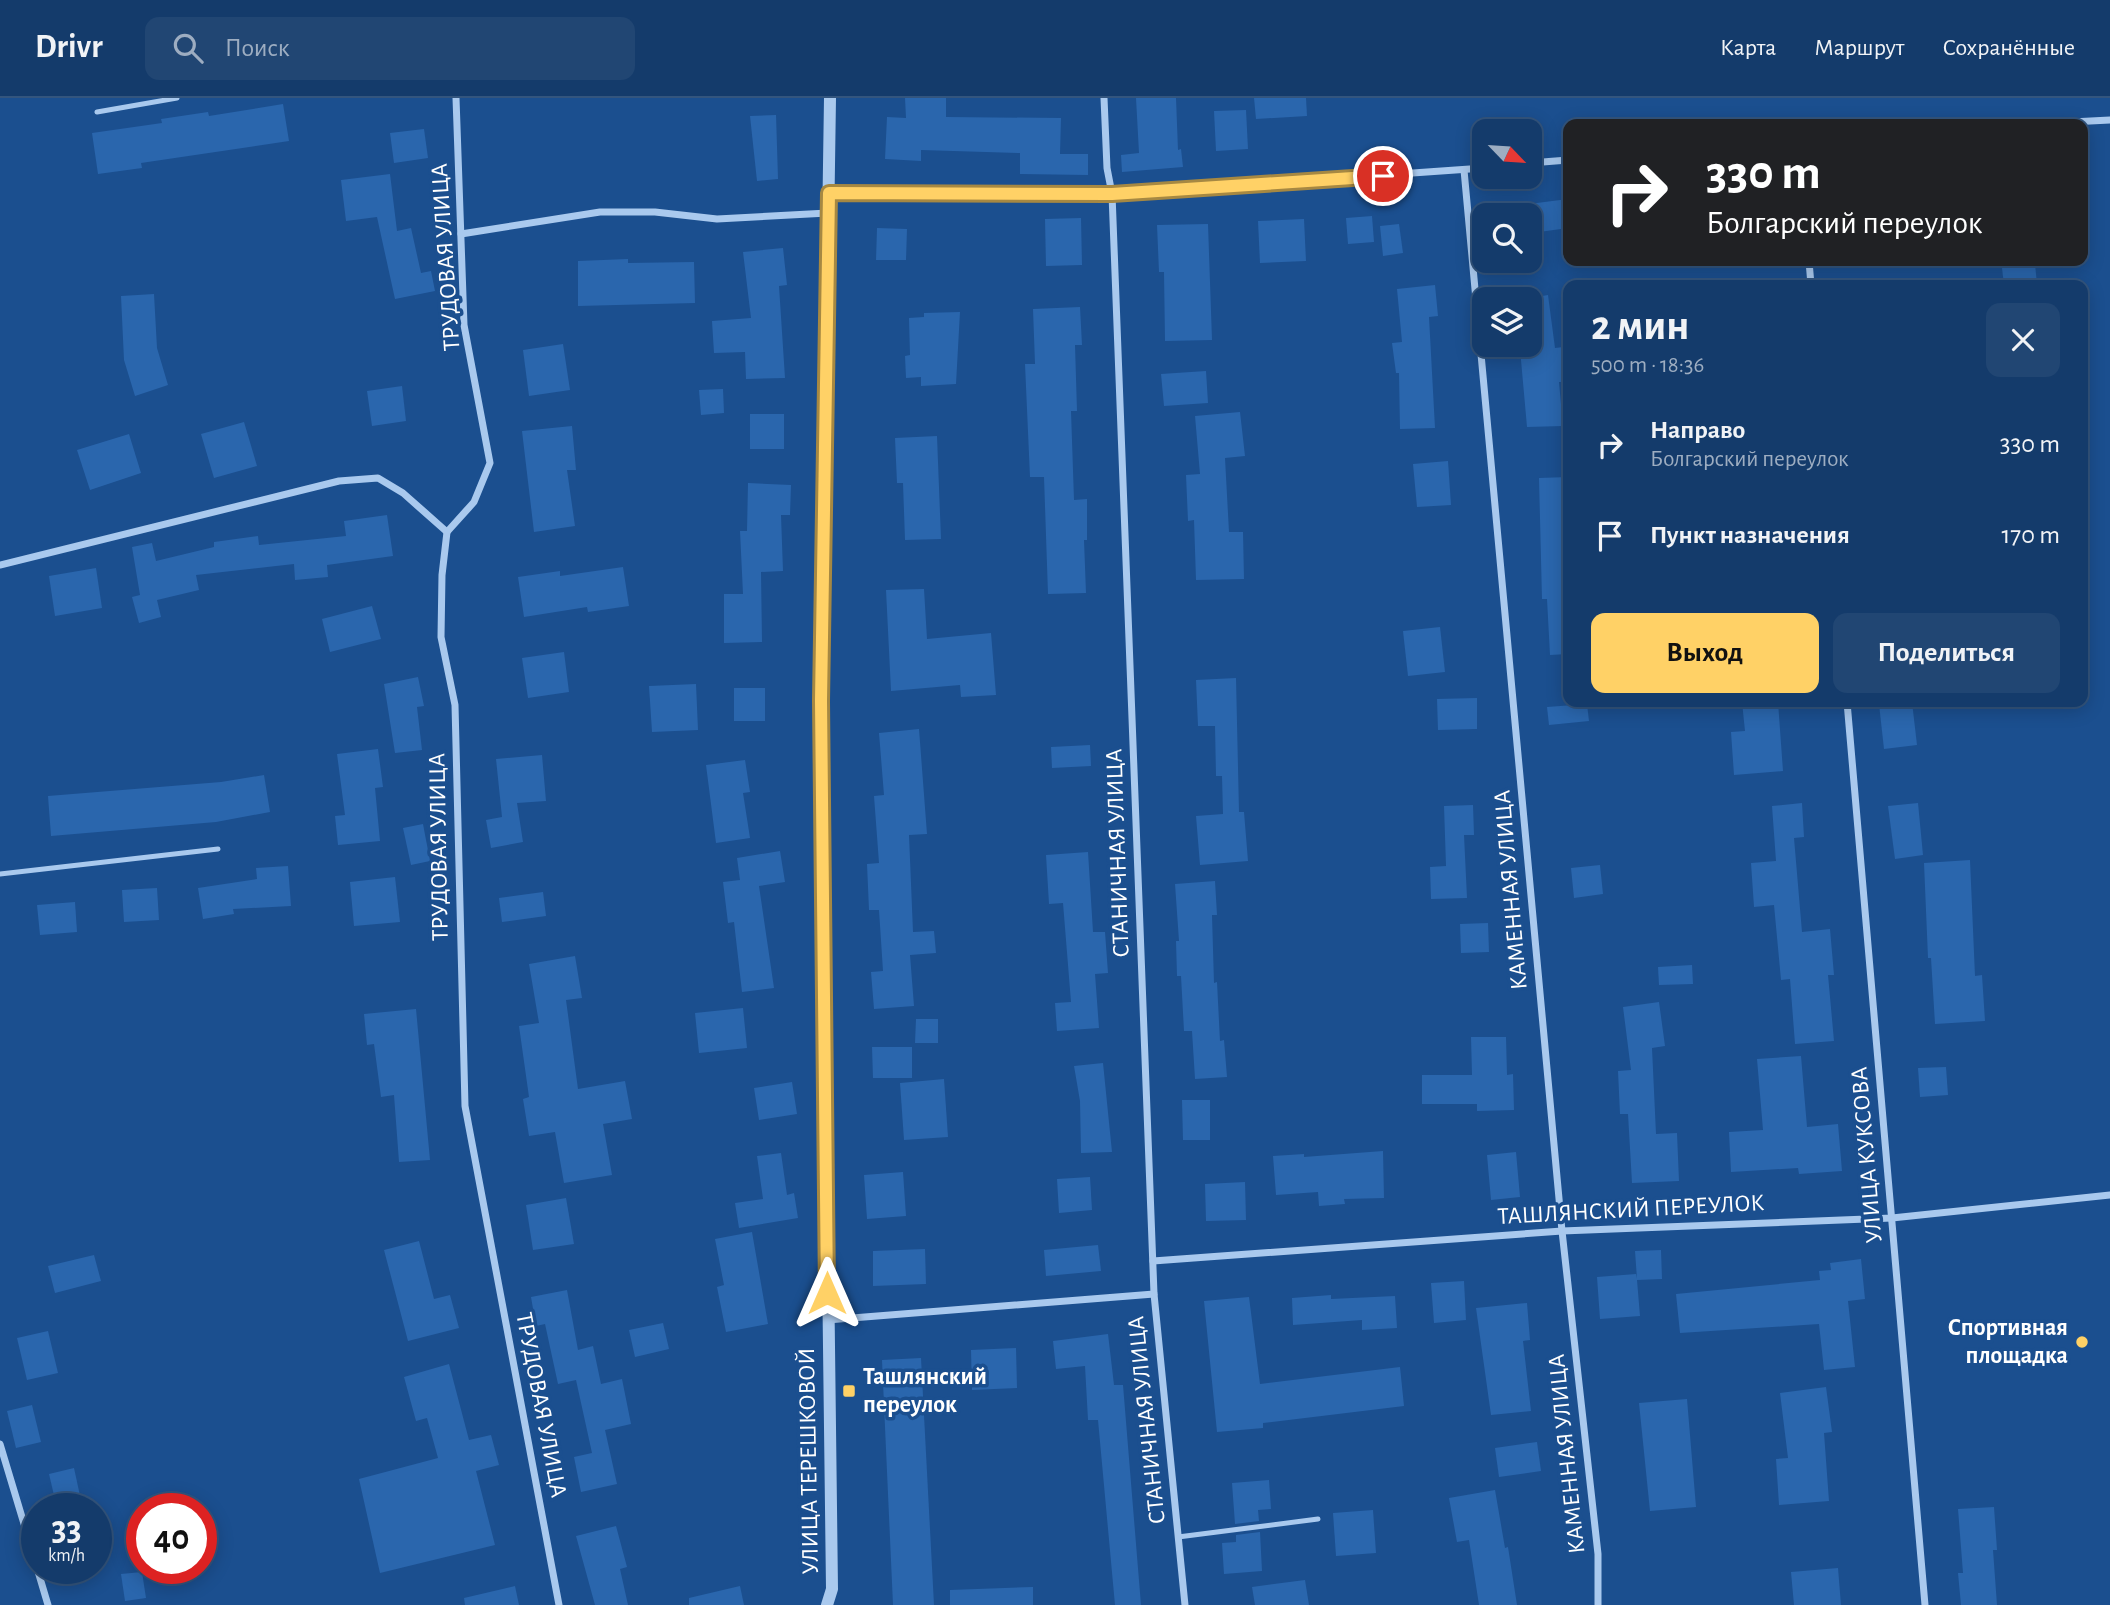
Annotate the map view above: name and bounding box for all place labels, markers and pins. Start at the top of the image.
pin [1353,146,1413,206]
place label: Спортивная площадка [1948,1316,2068,1368]
marker: Спортивная площадка [2074,1334,2090,1350]
place label: Ташлянский переулок [863,1365,987,1417]
marker: Ташлянский переулок [841,1383,857,1399]

